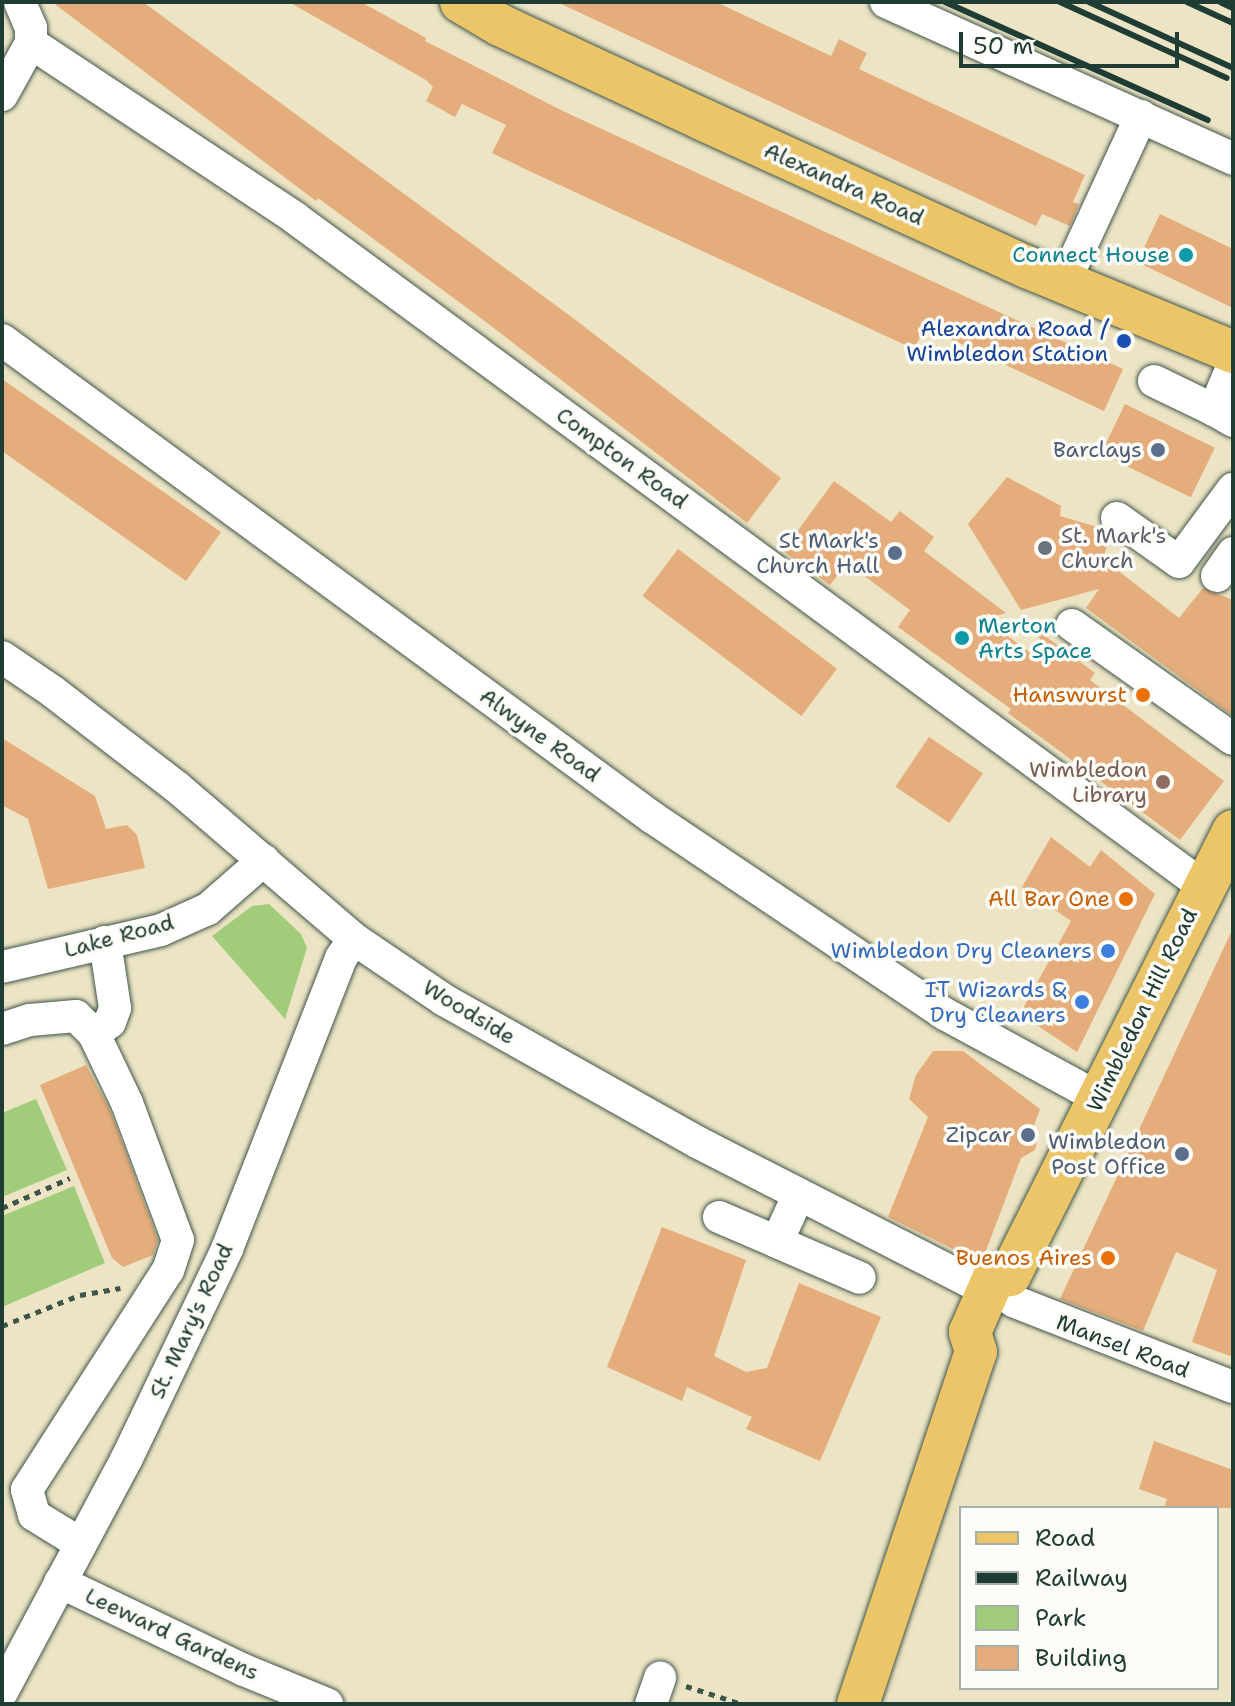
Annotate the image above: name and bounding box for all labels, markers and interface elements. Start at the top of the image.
scale bar [963,16,1183,66]
text: 50 m [973,30,1033,62]
street label: Alexandra Road [760,137,928,231]
place label: Connect House [1012,242,1170,268]
marker: Connect House [1177,246,1195,264]
place label: Alexandra Road / Wimbledon Station [906,315,1108,366]
marker: Alexandra Road / Wimbledon Station [1115,332,1133,350]
street label: Compton Road [551,402,693,514]
place label: Barclays [1053,437,1142,463]
marker: Barclays [1149,441,1167,459]
place label: St. Mark's Church [1061,522,1166,574]
place label: St Mark's Church Hall [756,527,879,578]
marker: St. Mark's Church [1036,539,1054,557]
marker: St Mark's Church Hall [886,544,904,562]
place label: Merton Arts Space [978,612,1092,664]
marker: Merton Arts Space [953,629,971,647]
street label: Alwyne Road [475,682,605,788]
place label: Hanswurst [1012,682,1127,708]
marker: Hanswurst [1134,686,1152,704]
place label: Wimbledon Library [1029,756,1147,808]
marker: Wimbledon Library [1154,773,1172,791]
place label: All Bar One [988,886,1110,912]
marker: All Bar One [1117,890,1135,908]
street label: Wimbledon Hill Road [1081,904,1203,1116]
street label: Lake Road [61,909,177,963]
place label: Wimbledon Dry Cleaners [831,938,1092,964]
marker: Wimbledon Dry Cleaners [1099,942,1117,960]
street label: Woodside [418,974,520,1050]
place label: IT Wizards & Dry Cleaners [925,976,1066,1028]
marker: IT Wizards & Dry Cleaners [1073,993,1091,1011]
place label: Zipcar [946,1122,1012,1148]
marker: Zipcar [1019,1126,1037,1144]
place label: Wimbledon Post Office [1048,1128,1166,1180]
marker: Wimbledon Post Office [1173,1145,1191,1163]
street label: St. Mary's Road [143,1239,239,1403]
place label: Buenos Aires [956,1245,1092,1271]
marker: Buenos Aires [1099,1249,1117,1267]
street label: Mansel Road [1053,1309,1193,1383]
legend [959,1506,1219,1690]
text: Road [1035,1522,1095,1554]
text: Railway [1035,1562,1128,1594]
street label: Leeward Gardens [81,1582,263,1686]
text: Park [1035,1602,1087,1634]
text: Building [1035,1642,1127,1674]

